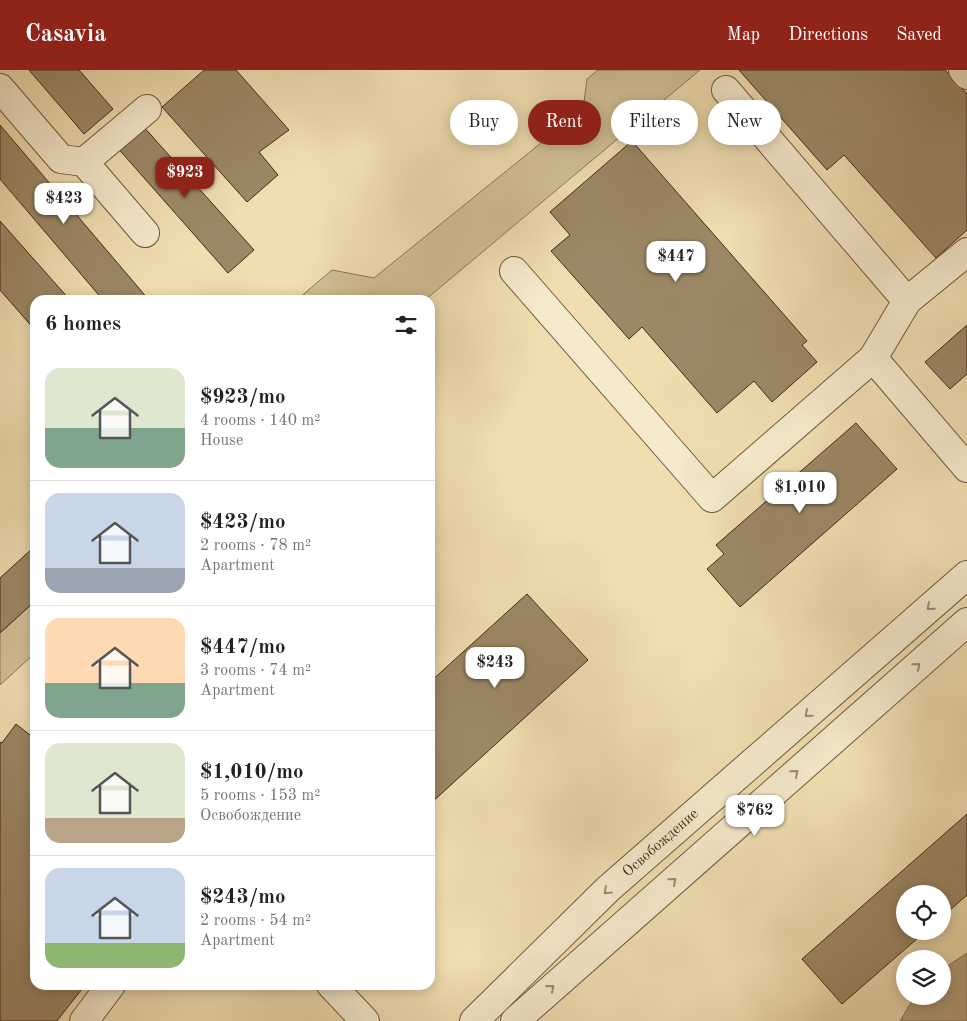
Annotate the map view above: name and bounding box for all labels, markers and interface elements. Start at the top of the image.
text: Casavia [25,23,106,47]
text: Map [727,26,760,44]
text: Directions [788,26,868,44]
text: Saved [896,26,942,44]
chip: Buy [450,100,518,145]
chip: Rent [528,100,601,145]
chip: Filters [611,100,698,145]
chip: New [708,100,781,145]
pin: $923 [155,156,215,199]
text: $923 [166,165,204,181]
pin: $423 [34,182,94,225]
text: $423 [45,191,83,207]
pin: $447 [646,240,706,283]
text: $447 [657,249,695,265]
icon: filters [392,311,420,339]
text: 6 homes [45,314,121,335]
text: $923/mo [200,387,286,408]
icon: home [85,388,145,448]
text: 4 rooms · 140 m² [200,413,320,429]
text: House [200,433,243,449]
pin: $1,010 [759,472,841,514]
text: $1,010 [775,480,825,496]
text: $423/mo [200,512,286,533]
icon: home [85,513,145,573]
text: 2 rooms · 78 m² [200,538,311,554]
text: Apartment [200,558,275,574]
one-way arrow [927,601,936,610]
text: $447/mo [200,637,286,658]
icon: home [85,638,145,698]
pin: $243 [465,646,525,689]
text: $243 [476,655,514,671]
text: 3 rooms · 74 m² [200,663,311,679]
one-way arrow [911,663,920,672]
text: Apartment [200,683,275,699]
one-way arrow [805,708,814,717]
text: $1,010/mo [200,762,304,783]
icon: home [85,763,145,823]
one-way arrow [789,771,798,779]
text: 5 rooms · 153 m² [200,788,320,804]
pin: $762 [725,794,785,837]
text: $762 [736,803,774,819]
street label: Освобождение [620,806,701,880]
text: Освобождение [200,808,301,824]
one-way arrow [668,878,677,887]
one-way arrow [604,885,613,894]
map controls [896,885,951,1005]
button: locate [896,885,951,940]
text: $243/mo [200,887,286,908]
icon: home [85,888,145,948]
text: 2 rooms · 54 m² [200,913,311,929]
text: Apartment [200,933,275,949]
button: layers [896,950,951,1005]
one-way arrow [546,985,555,994]

